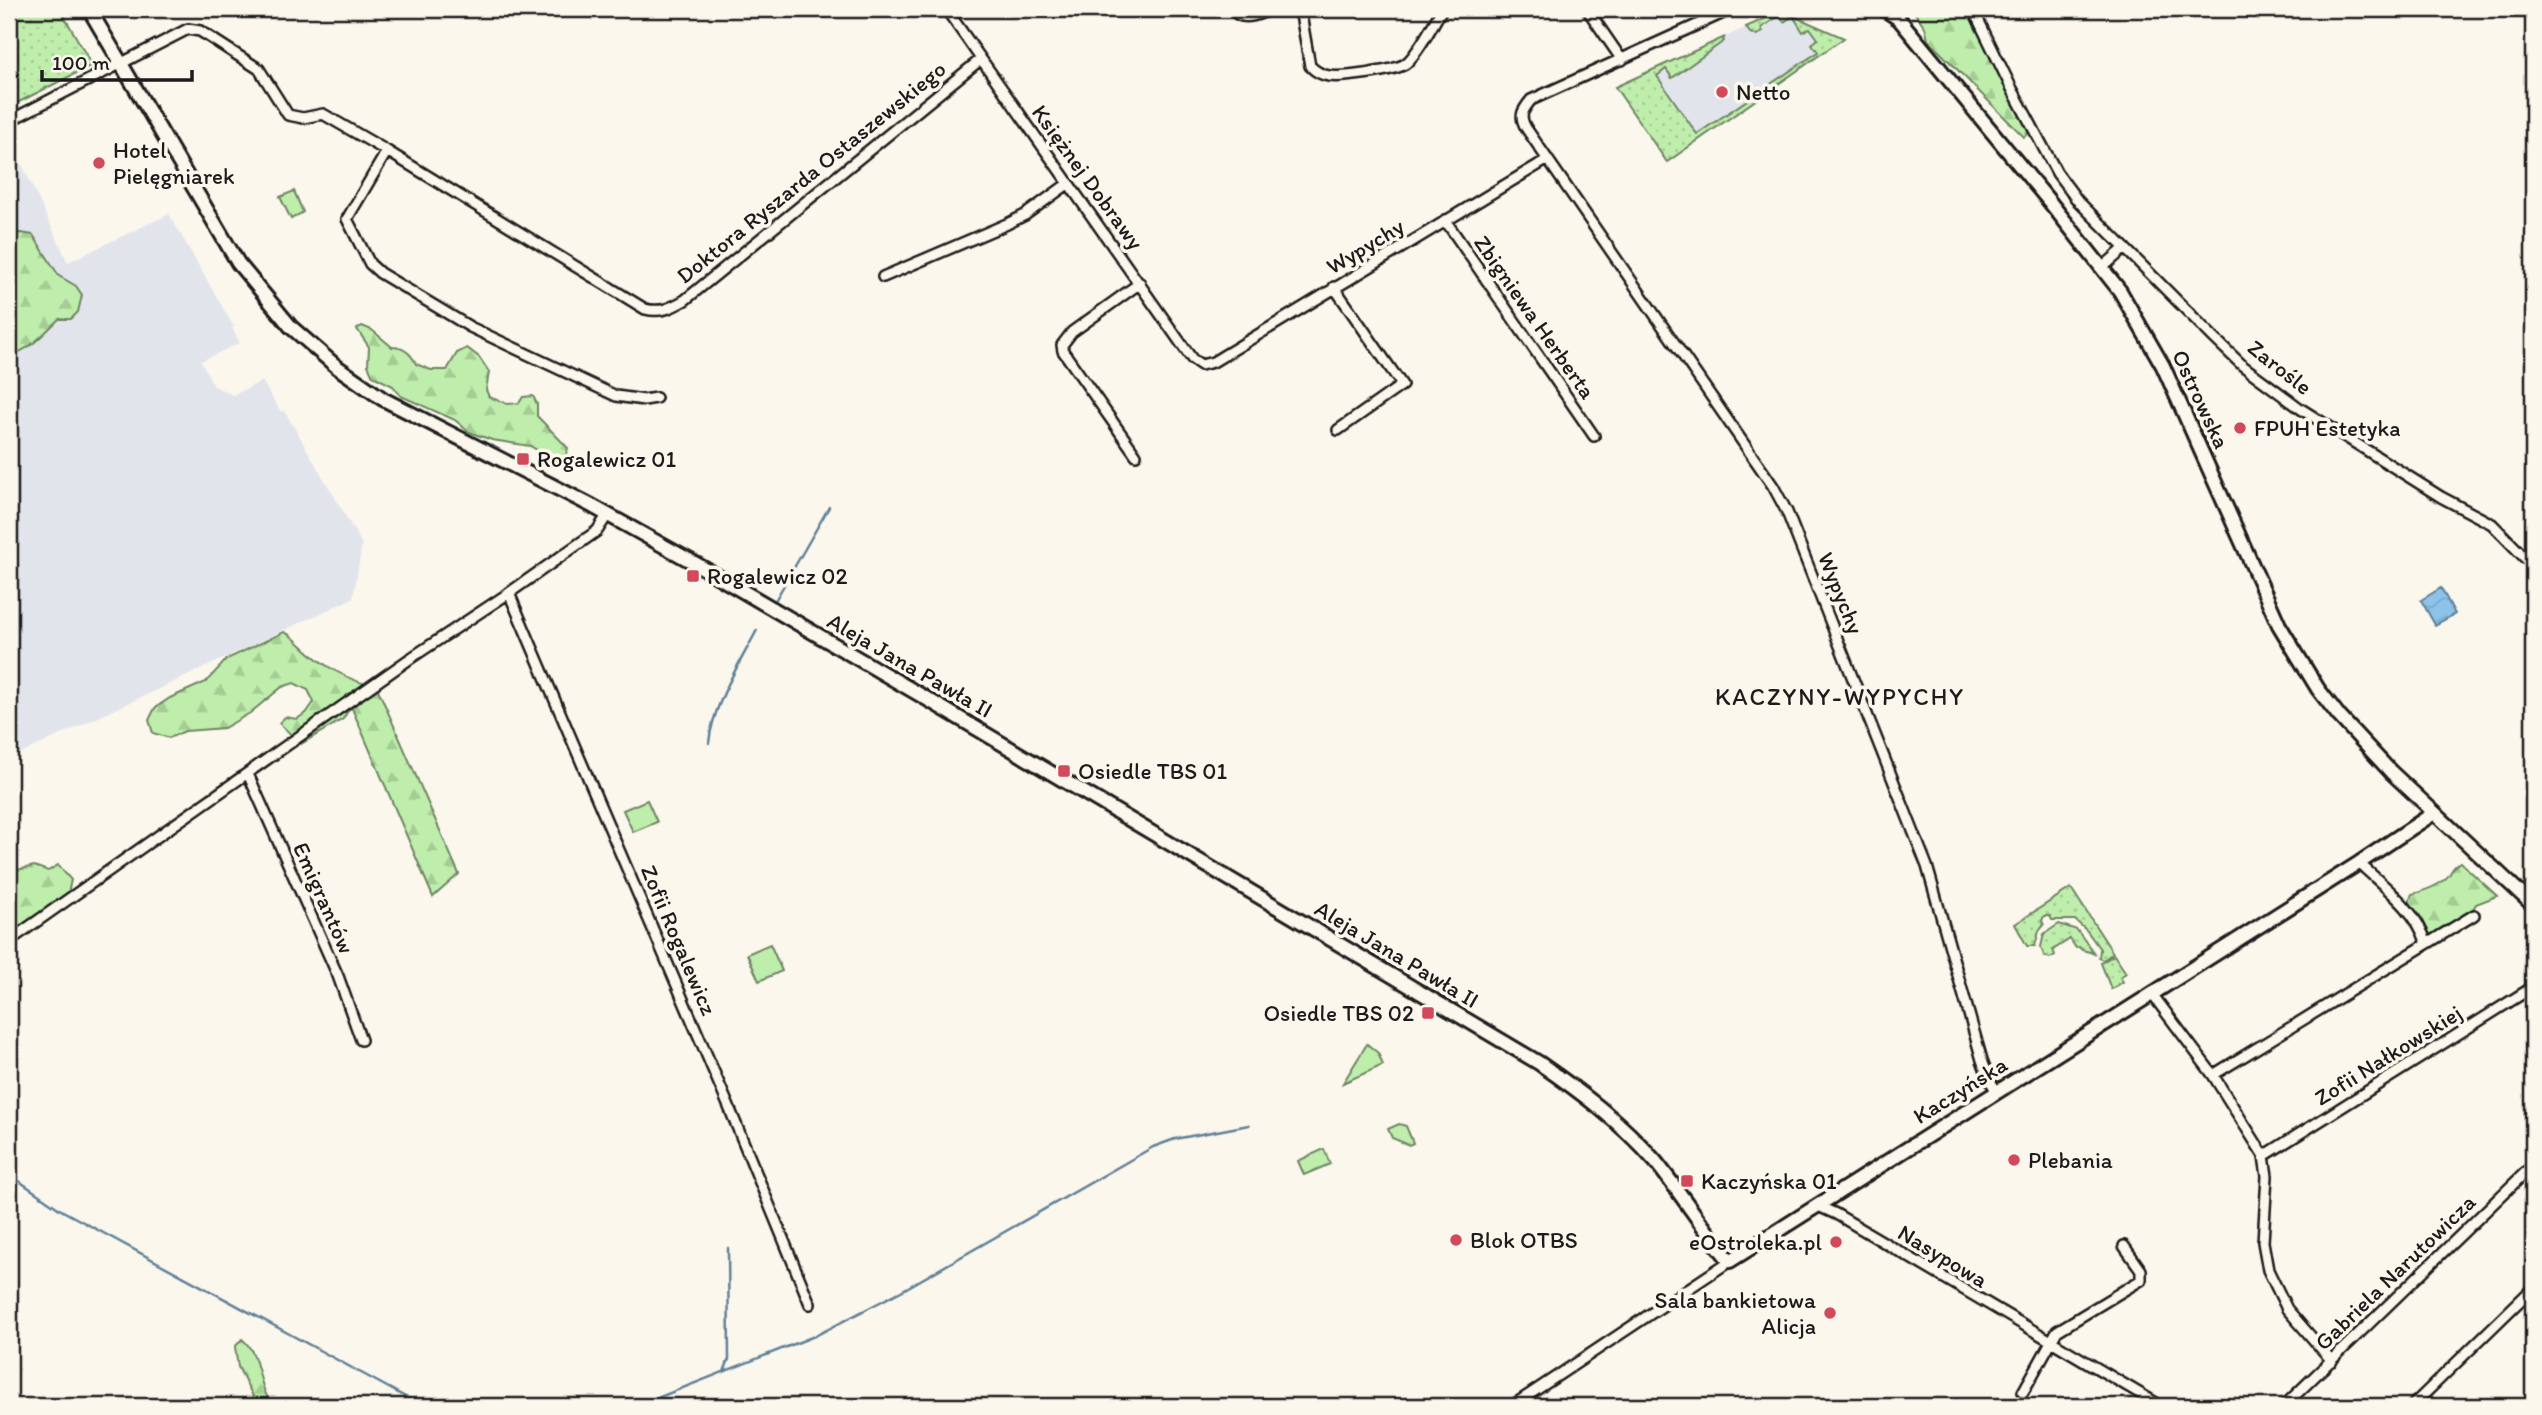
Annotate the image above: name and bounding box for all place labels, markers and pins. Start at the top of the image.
place label: Netto [1736,78,1791,106]
marker: Netto [1714,84,1730,100]
place label: Hotel Pielęgniarek [113,136,235,190]
marker: Hotel Pielęgniarek [91,155,107,171]
place label: FPUH Estetyka [2254,414,2400,442]
marker: FPUH Estetyka [2232,420,2248,436]
place label: Rogalewicz 01 [537,445,676,473]
marker: Rogalewicz 01 [515,451,531,467]
place label: Rogalewicz 02 [707,562,847,590]
marker: Rogalewicz 02 [685,568,701,584]
place label: Osiedle TBS 01 [1078,757,1228,785]
marker: Osiedle TBS 01 [1056,763,1072,779]
place label: Osiedle TBS 02 [1263,999,1414,1027]
marker: Osiedle TBS 02 [1420,1005,1436,1021]
place label: Plebania [2028,1146,2113,1174]
marker: Plebania [2006,1152,2022,1168]
place label: Kaczyńska 01 [1701,1167,1837,1195]
marker: Kaczyńska 01 [1679,1173,1695,1189]
place label: Blok OTBS [1470,1226,1578,1254]
place label: eOstroleka.pl [1689,1228,1822,1256]
marker: Blok OTBS [1448,1232,1464,1248]
marker: eOstroleka.pl [1828,1234,1844,1250]
place label: Sala bankietowa Alicja [1655,1286,1816,1340]
marker: Sala bankietowa Alicja [1822,1305,1838,1321]

